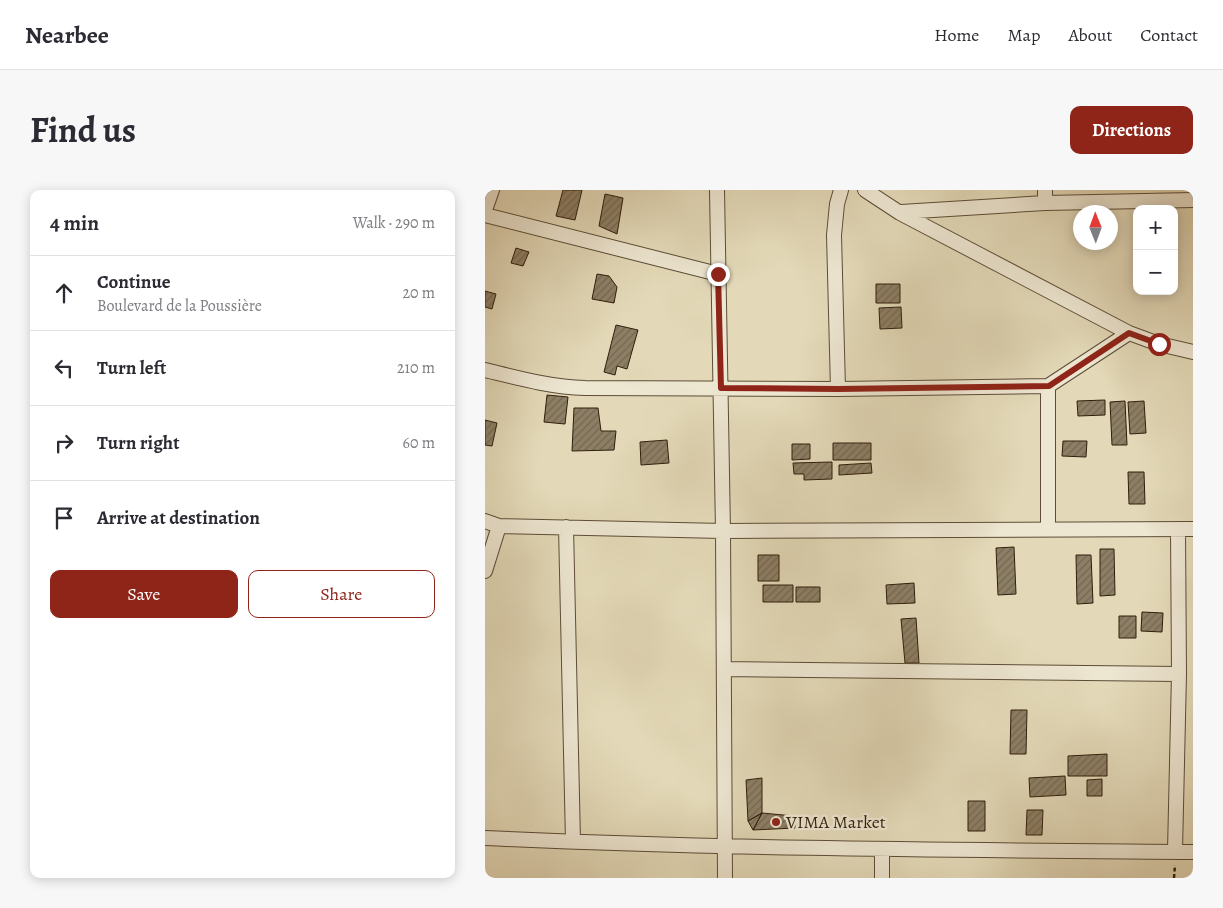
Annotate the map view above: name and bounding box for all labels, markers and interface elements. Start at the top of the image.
text: Nearbee [25,19,109,51]
text: Home [934,23,979,47]
text: Map [1007,23,1040,47]
text: About [1068,23,1112,47]
text: Contact [1140,23,1198,47]
text: Find us [30,106,136,154]
button: Directions [1070,106,1193,154]
north arrow [1073,205,1118,250]
map controls [1133,205,1178,295]
button: + [1133,205,1178,250]
text: 4 min [50,209,99,237]
text: Walk · 290 m [353,212,435,234]
button: − [1133,250,1178,295]
route end [707,263,730,286]
text: Continue [97,269,171,295]
icon: ahead [50,279,78,307]
text: 20 m [402,282,435,304]
text: Boulevard de la Poussière [97,295,262,317]
route start [1148,333,1171,356]
icon: left [50,354,78,382]
text: Turn left [97,355,166,381]
text: 210 m [397,357,435,379]
icon: right [50,429,78,457]
text: Turn right [97,430,179,456]
text: 60 m [403,432,435,454]
icon: arrive [50,504,78,532]
text: Arrive at destination [97,505,260,531]
button: Save [50,570,238,618]
button: Share [248,570,435,618]
place label: VIMA Market [785,810,886,834]
marker: VIMA Market [770,816,782,828]

